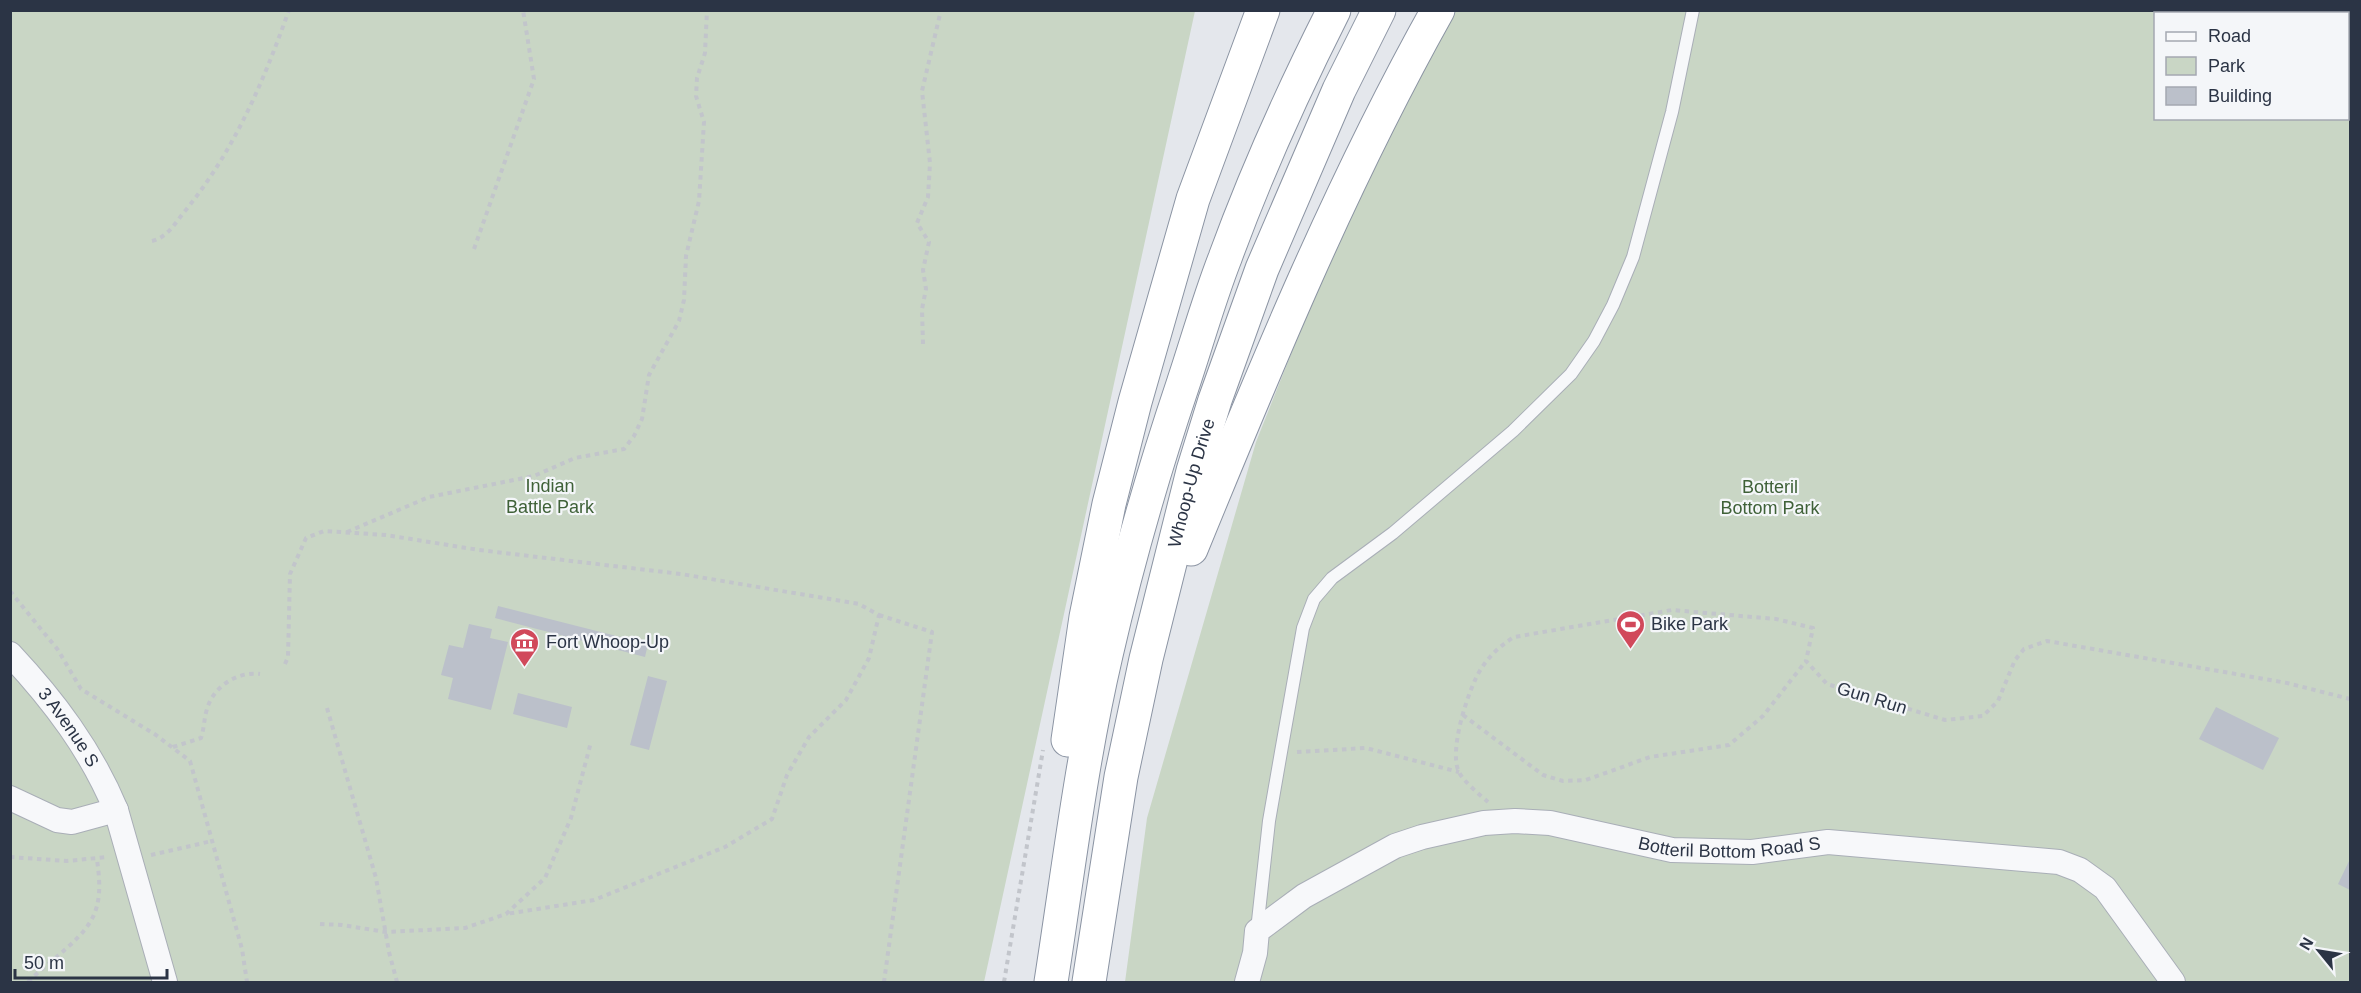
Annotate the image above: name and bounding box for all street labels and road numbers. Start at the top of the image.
street label: Whoop-Up Drive [1164,416,1219,550]
street label: Gun Run [1835,678,1909,718]
street label: 3 Avenue S [34,684,103,770]
street label: Botteril Bottom Road S [1636,833,1822,862]

